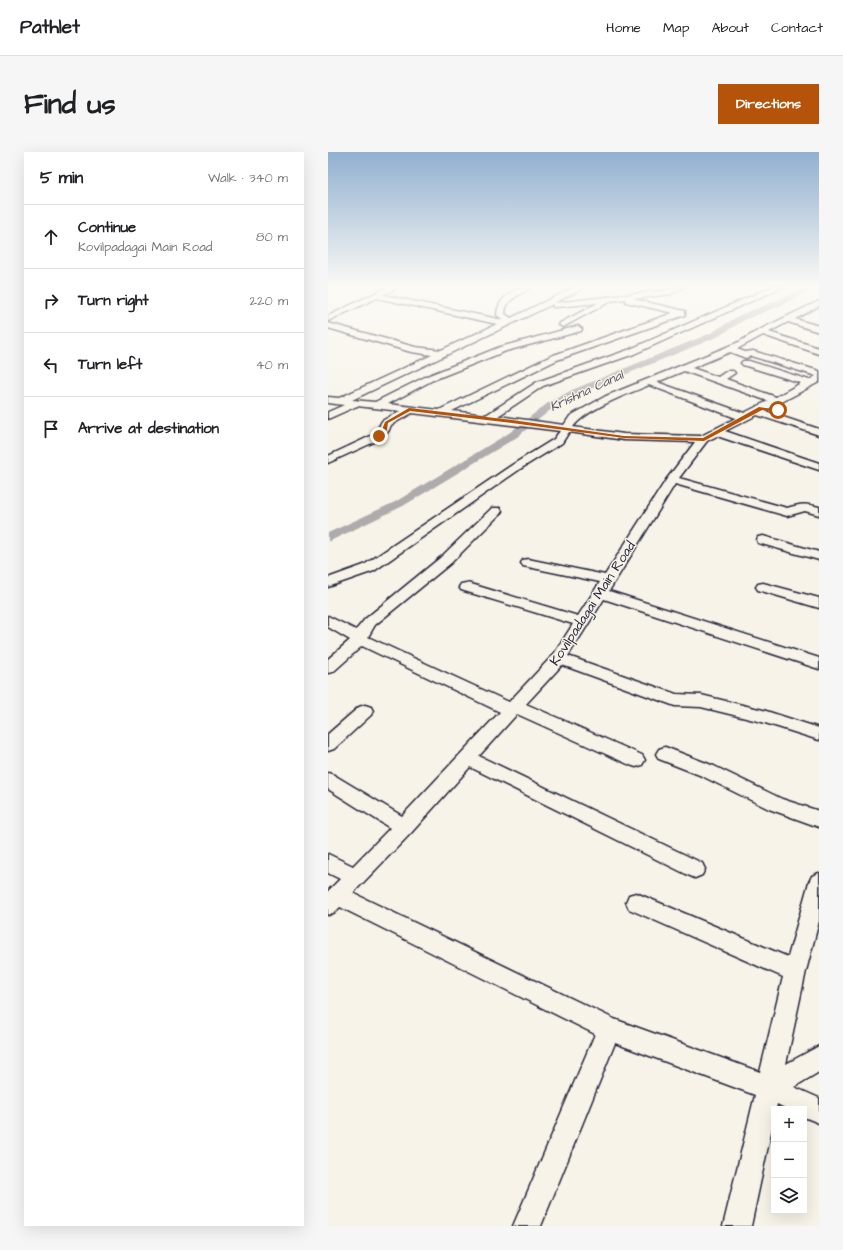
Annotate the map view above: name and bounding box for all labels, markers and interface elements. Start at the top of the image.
text: Pathlet [20,14,80,41]
text: Home [606,18,641,38]
text: Map [663,18,689,38]
text: About [711,18,749,38]
text: Contact [771,18,823,38]
button: Directions [718,84,819,124]
text: Find us [24,85,115,124]
text: 5 min [40,166,83,190]
text: Walk · 340 m [208,169,288,187]
text: Continue [78,217,136,238]
icon: ahead [40,226,62,248]
text: 80 m [256,228,288,246]
text: Kovilpadagai Main Road [78,238,212,256]
icon: right [40,290,62,312]
text: Turn right [78,290,149,311]
text: 220 m [250,292,288,310]
icon: left [40,354,62,376]
text: Turn left [78,354,142,375]
text: 40 m [256,356,288,374]
water label: Krishna Canal [547,365,628,416]
route start [769,401,787,419]
icon: arrive [40,418,62,440]
text: Arrive at destination [78,418,219,439]
route end [370,427,388,445]
street label: Kovilpadagai Main Road [545,537,641,670]
map controls [771,1106,807,1214]
button: + [771,1106,807,1142]
button: − [771,1142,807,1178]
button: layers [771,1178,807,1214]

